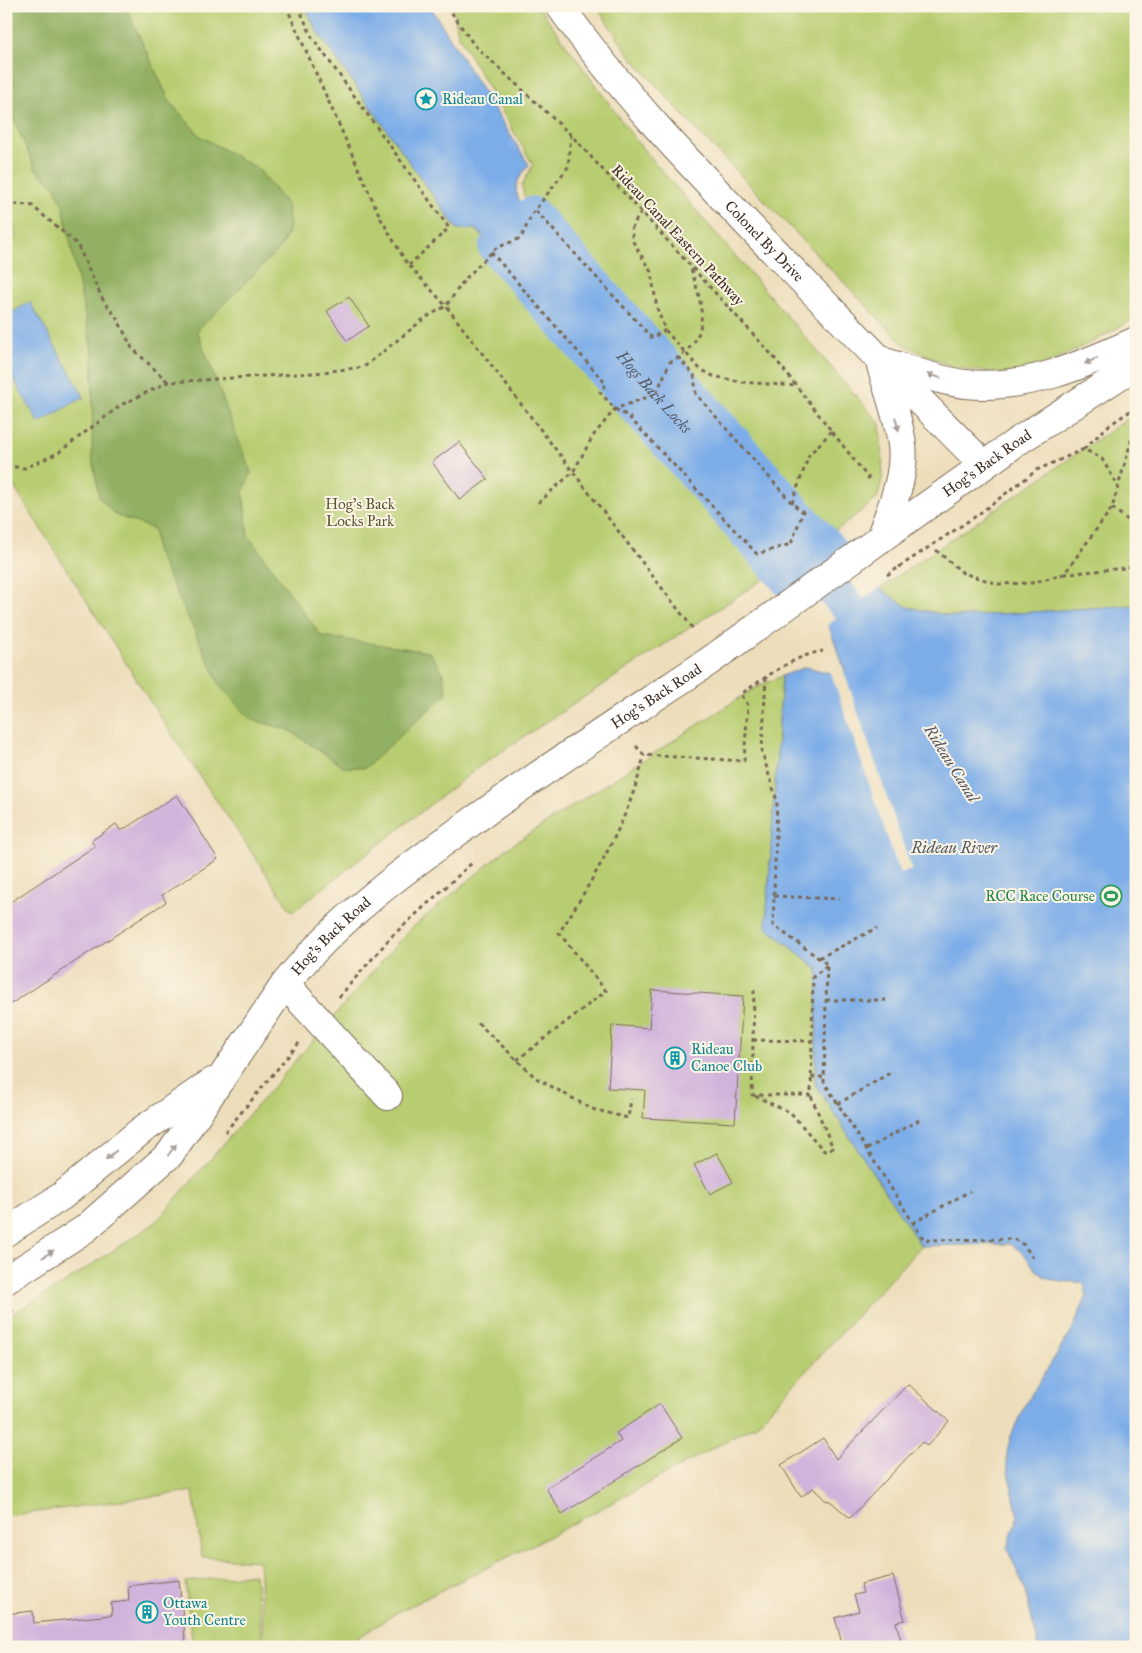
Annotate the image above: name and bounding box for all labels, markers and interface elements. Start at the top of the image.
place icon: Rideau Canal [414,87,438,111]
place label: Rideau Canal [442,90,524,108]
street label: Rideau Canal Eastern Pathway [608,161,749,310]
street label: Colonel By Drive [721,197,808,286]
water label: Hogs Back Locks [612,346,696,437]
one-way arrow [1084,357,1098,365]
one-way arrow [926,371,941,379]
one-way arrow [893,417,901,432]
street label: Hog's Back Road [939,426,1035,501]
park label: Hog's Back Locks Park [325,495,395,530]
street label: Hog's Back Road [608,660,705,733]
water label: Rideau Canal [920,720,984,807]
water label: Rideau River [910,838,998,857]
sports icon: RCC Race Course [1099,884,1123,908]
place label: RCC Race Course [985,887,1095,905]
street label: Hog's Back Road [287,893,375,979]
place label: Rideau Canoe Club [691,1040,762,1075]
building icon: Rideau Canoe Club [663,1046,687,1070]
one-way arrow [167,1144,177,1157]
one-way arrow [105,1150,118,1161]
one-way arrow [41,1249,55,1259]
place label: Ottawa Youth Centre [163,1594,246,1629]
building icon: Ottawa Youth Centre [135,1600,159,1624]

